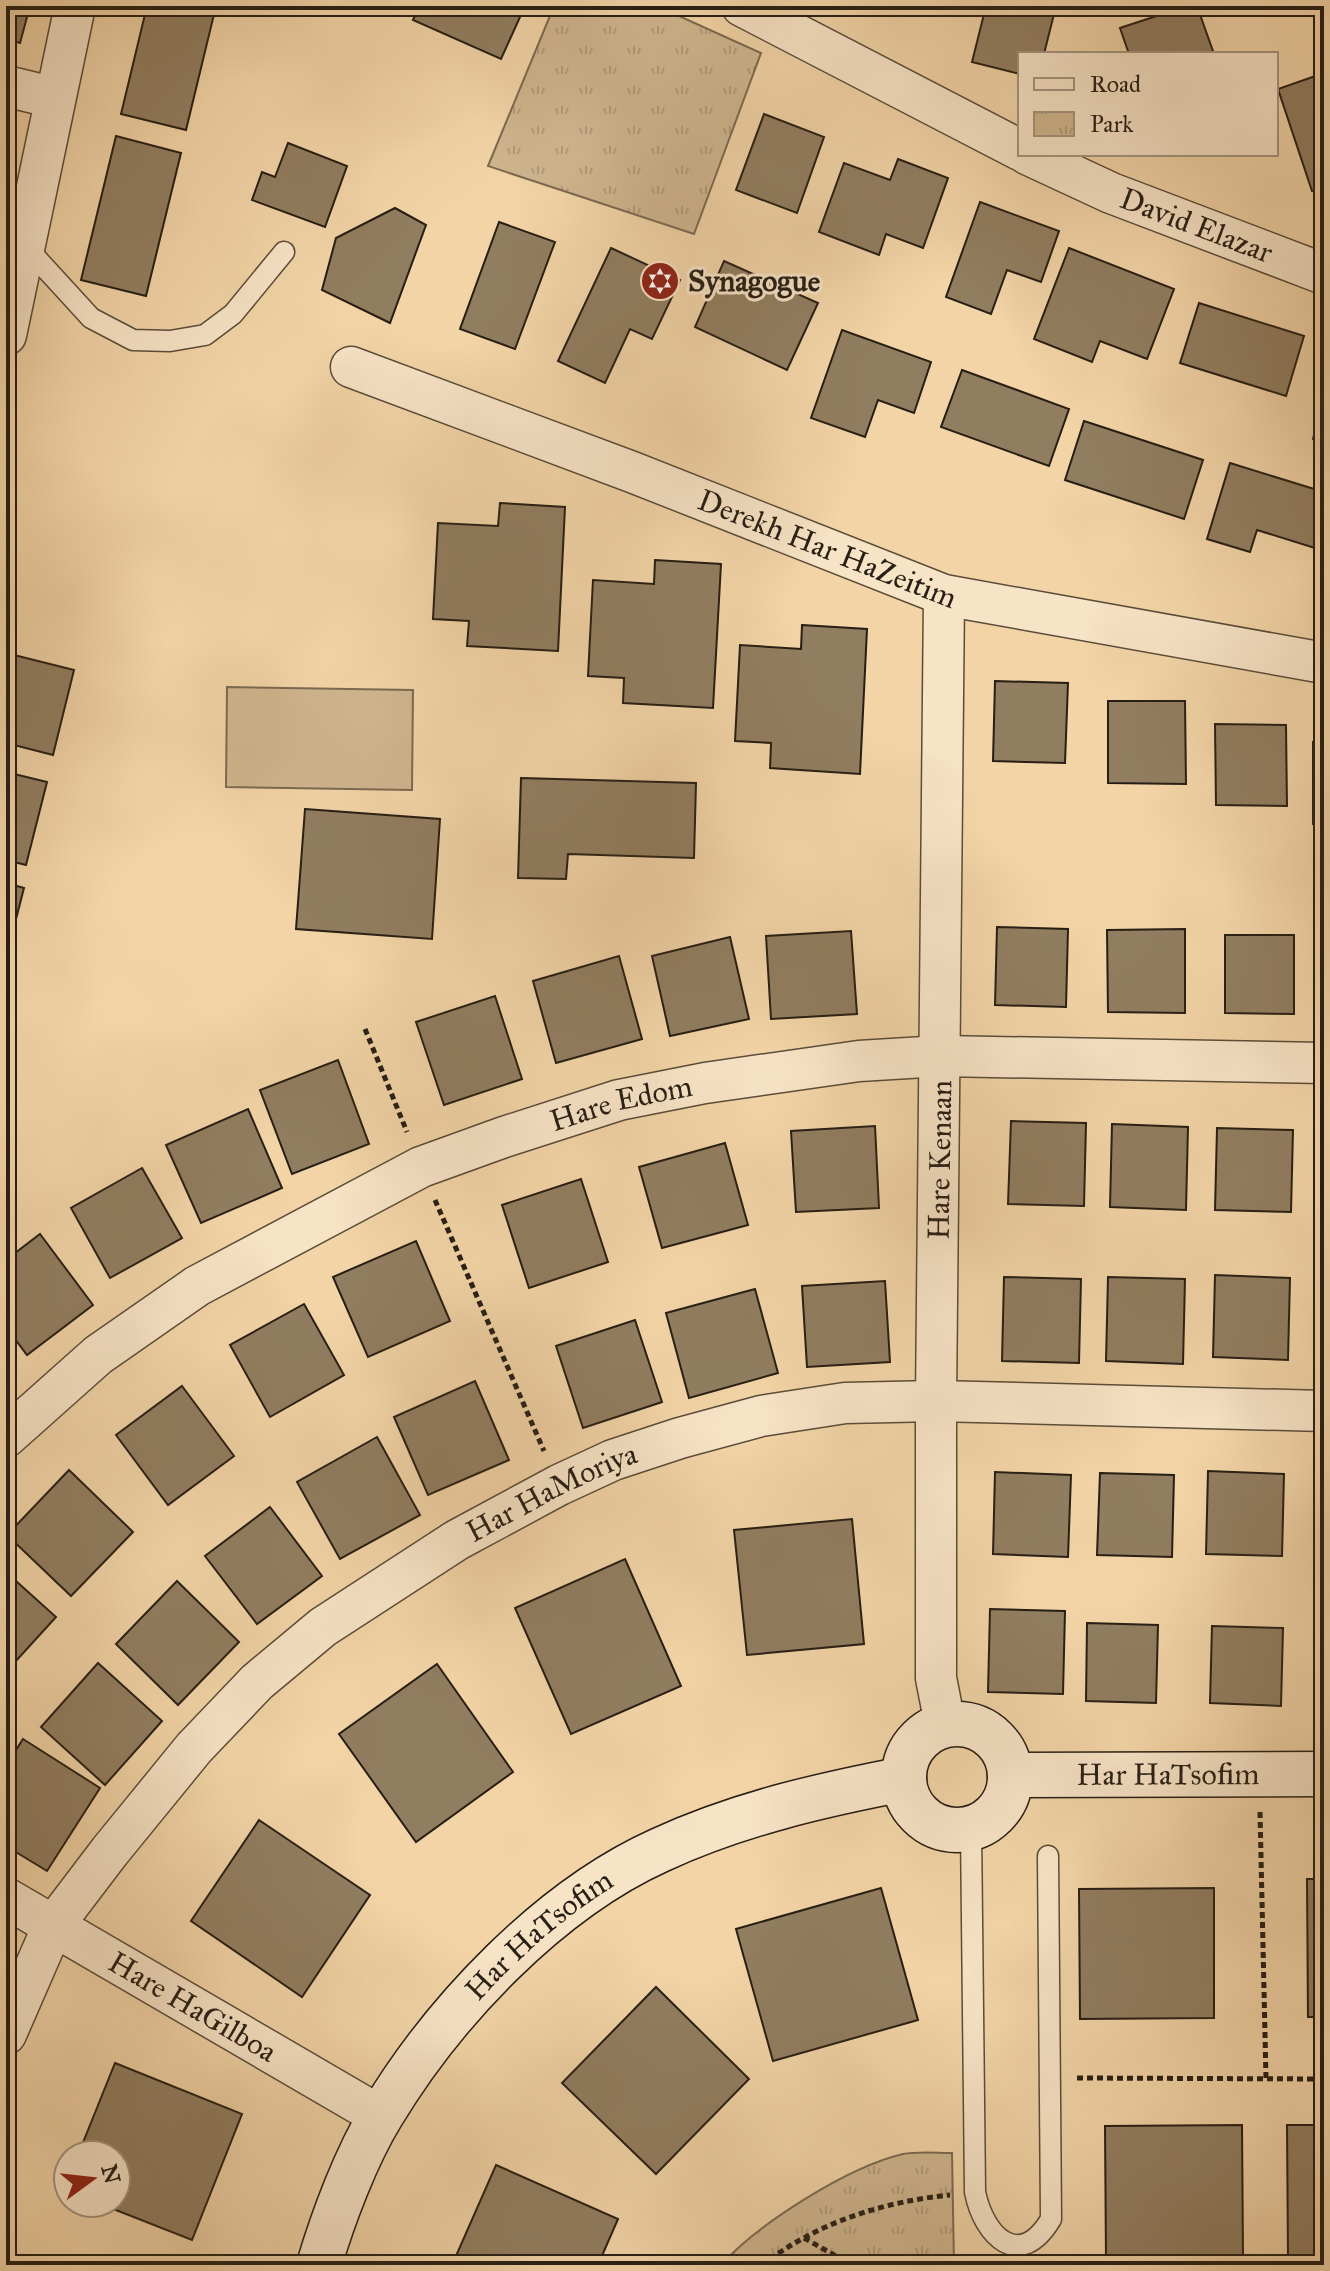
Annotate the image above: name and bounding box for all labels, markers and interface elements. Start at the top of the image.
legend [1018,52,1278,156]
text: Road [1090,69,1141,99]
text: Park [1090,109,1134,139]
street label: David Elazar [1115,180,1278,271]
synagogue icon: Synagogue [639,260,681,302]
place label: Synagogue [688,263,821,299]
street label: Derekh Har HaZeitim [693,482,962,616]
street label: Hare Edom [545,1068,695,1139]
street label: Hare Kenaan [921,1080,959,1240]
street label: Har HaMoriya [460,1435,642,1550]
street label: Har HaTsofim [1076,1756,1260,1793]
street label: Har HaTsofim [458,1862,619,2007]
street label: Hare HaGilboa [102,1944,283,2070]
north arrow [52,2139,132,2219]
text: N [95,2161,126,2187]

